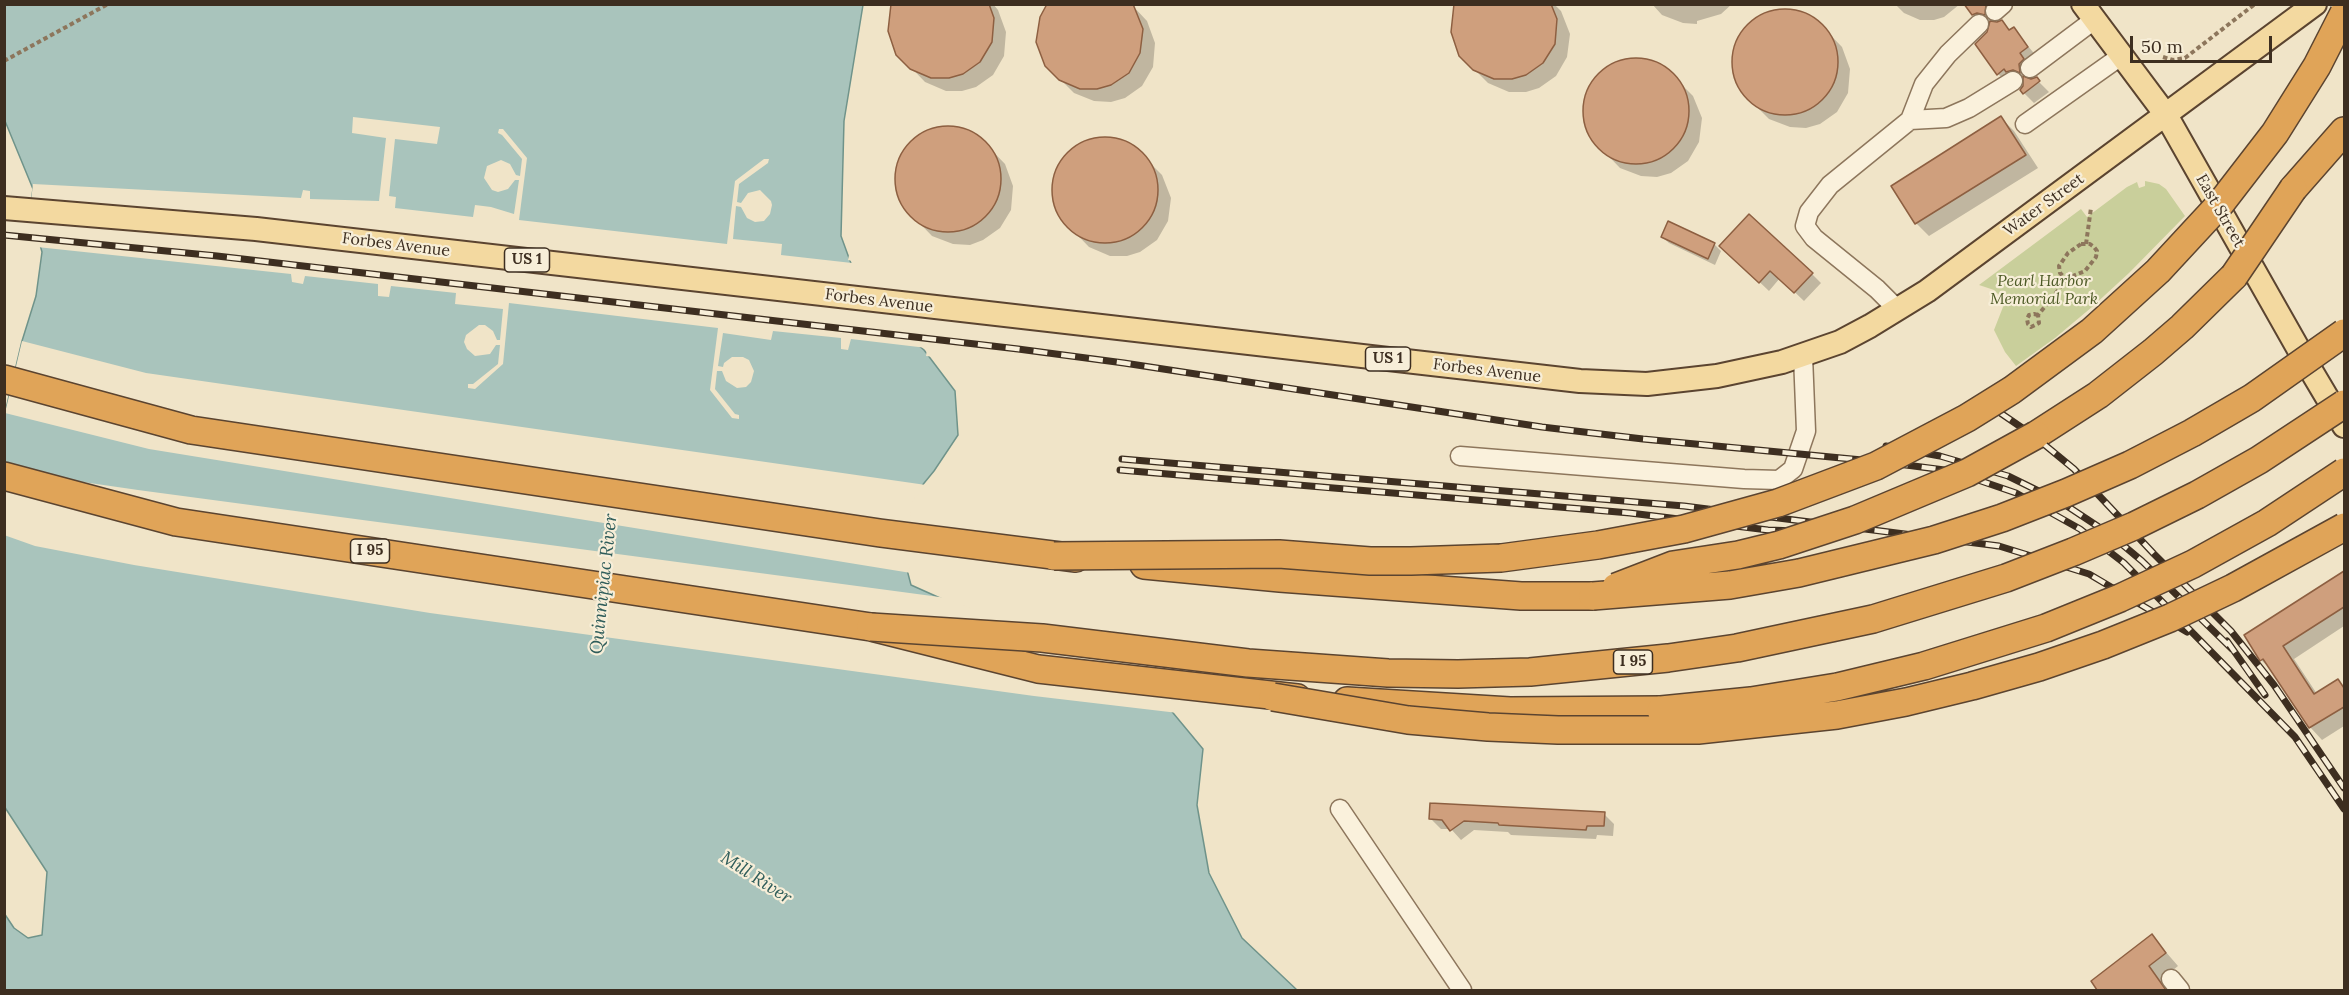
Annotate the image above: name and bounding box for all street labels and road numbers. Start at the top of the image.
street label: Water Street [2000,169,2088,241]
street label: East Street [2191,171,2249,251]
street label: Forbes Avenue [341,229,451,261]
road number: US 1 [504,248,550,272]
street label: Forbes Avenue [824,285,934,317]
road number: US 1 [1366,347,1410,371]
street label: Forbes Avenue [1432,355,1542,387]
road number: I 95 [350,539,389,563]
road number: I 95 [1614,650,1652,674]

